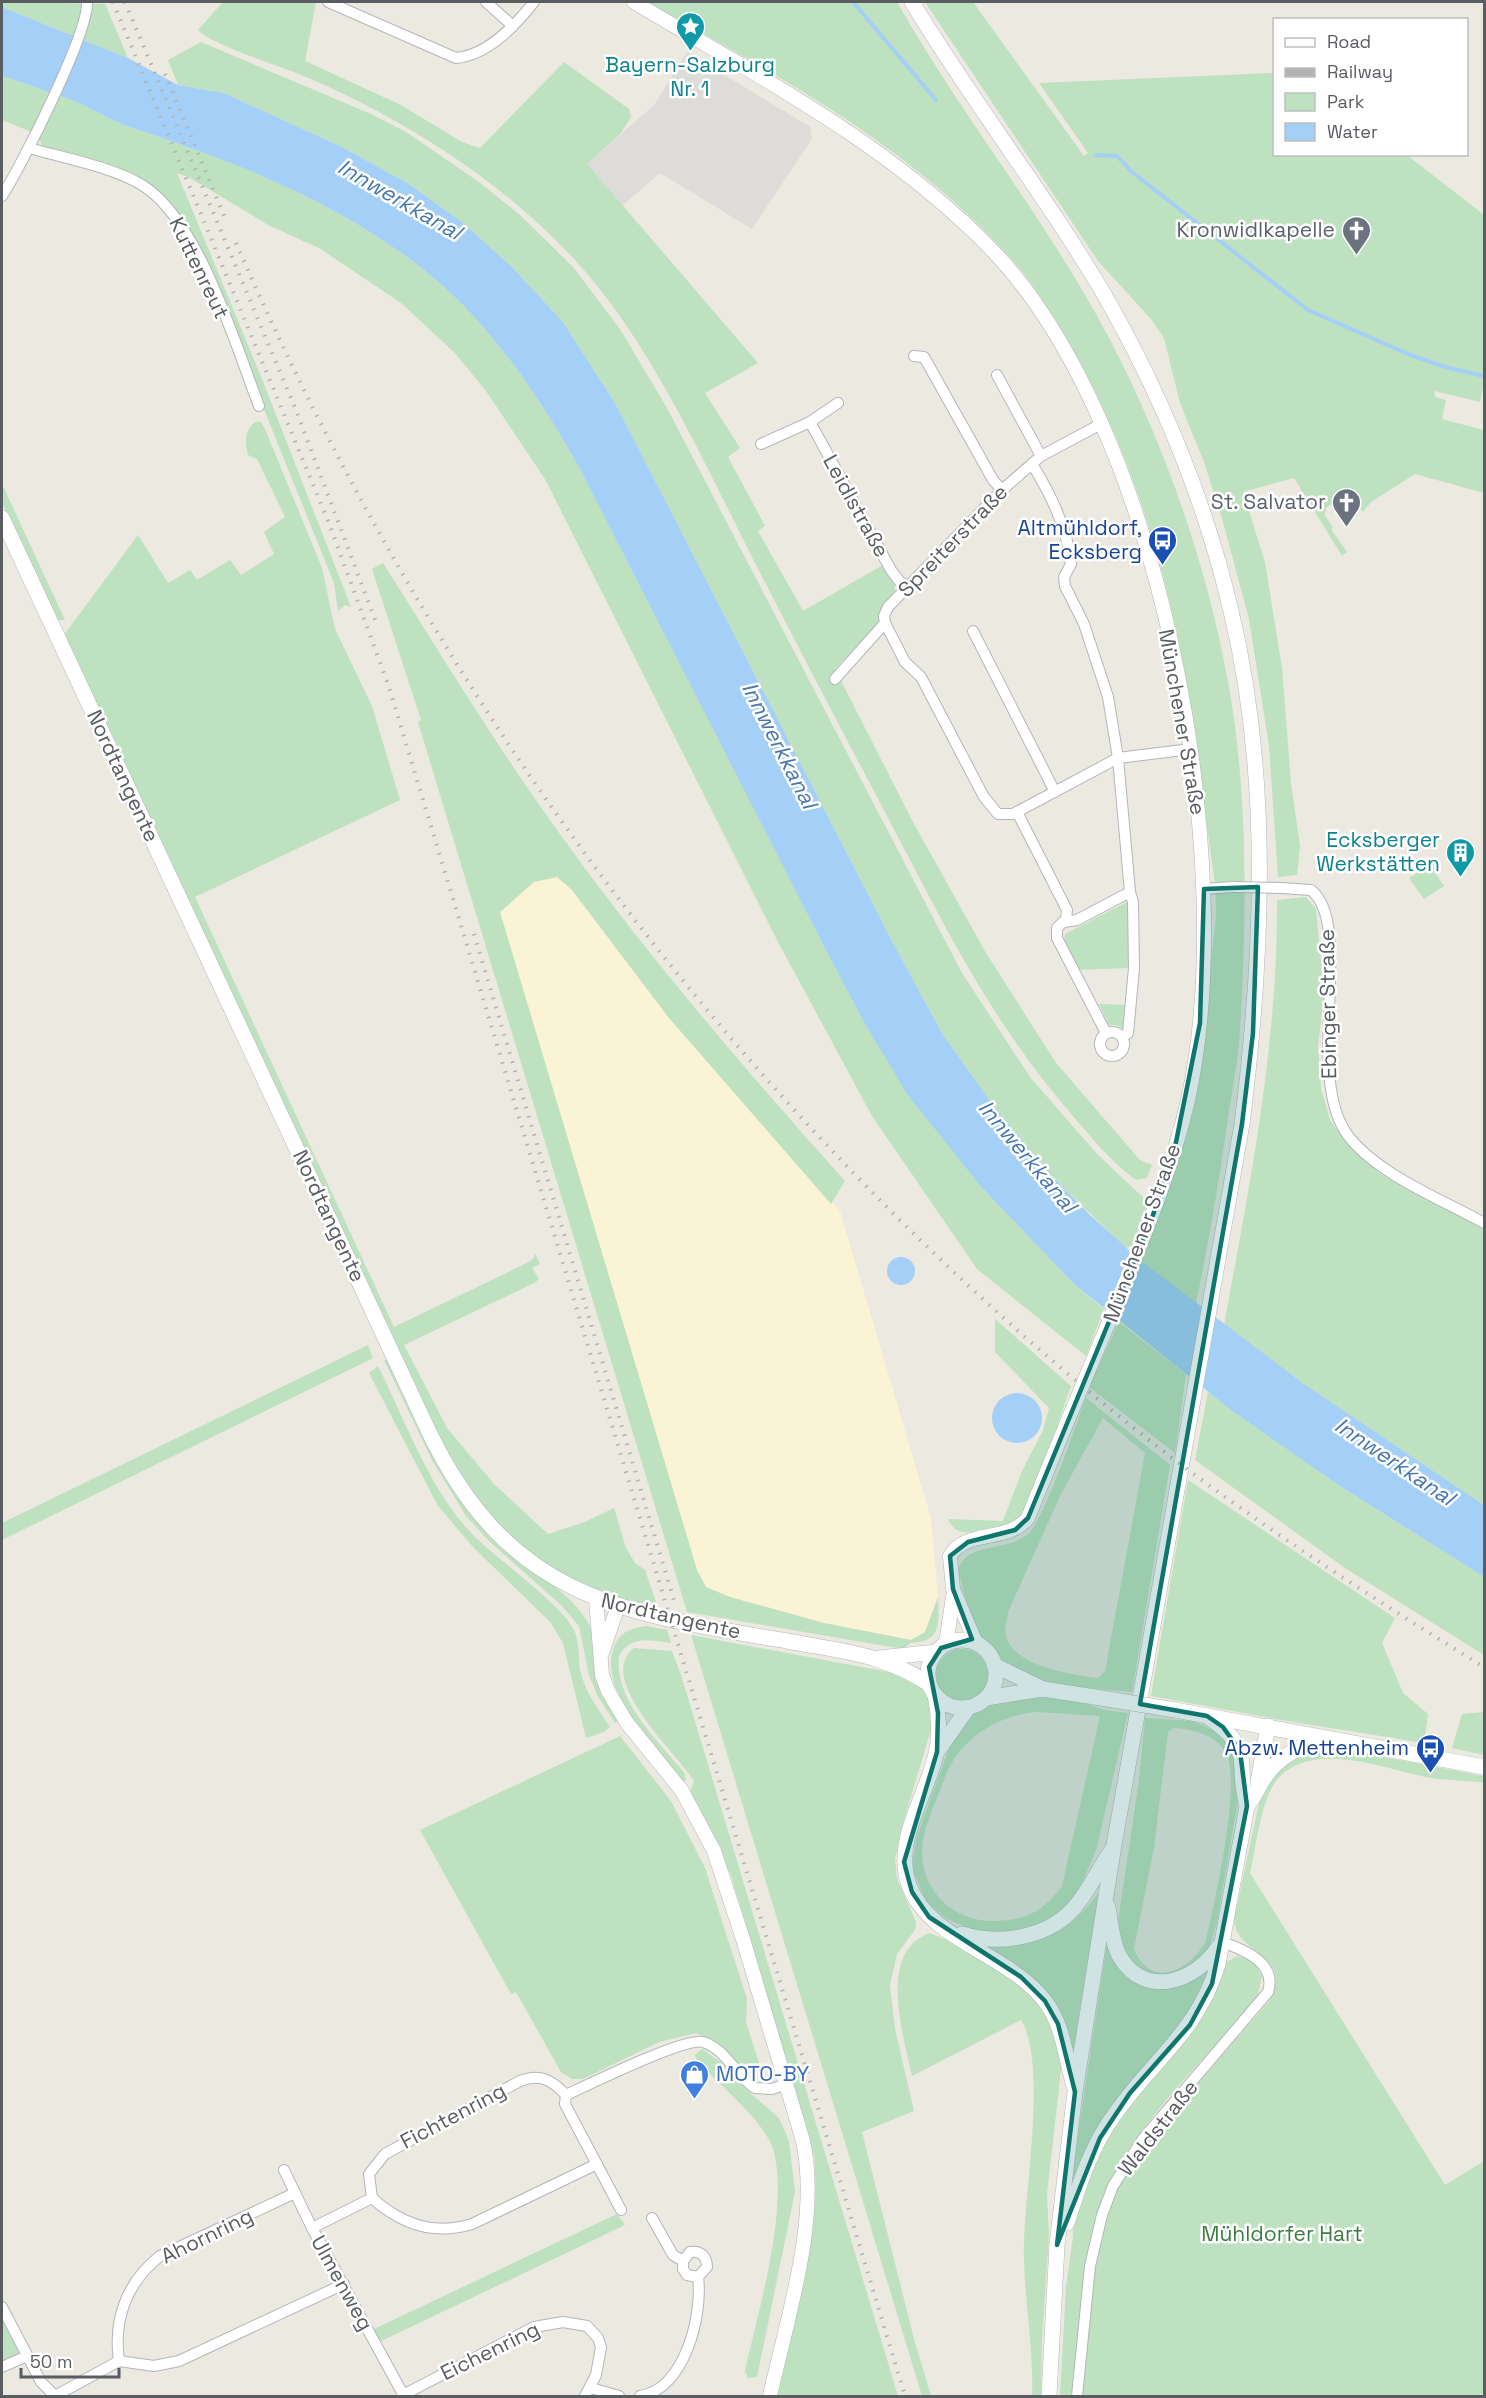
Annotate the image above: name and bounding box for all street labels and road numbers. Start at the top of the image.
street label: Kuttenreut [163,213,236,323]
street label: Leidlstraße [817,450,896,562]
street label: Spreiterstraße [892,479,1013,603]
street label: Münchener Straße [1153,627,1212,817]
street label: Nordtangente [81,705,166,846]
street label: Ebinger Straße [1313,929,1342,1079]
street label: Münchener Straße [1097,1140,1186,1326]
street label: Nordtangente [287,1145,372,1286]
street label: Nordtangente [599,1586,744,1645]
street label: Waldstraße [1112,2074,1204,2181]
street label: Fichtenring [395,2076,510,2155]
street label: Ahornring [156,2202,257,2269]
street label: Ulmenweg [305,2230,380,2335]
street label: Eichenring [436,2315,544,2386]

